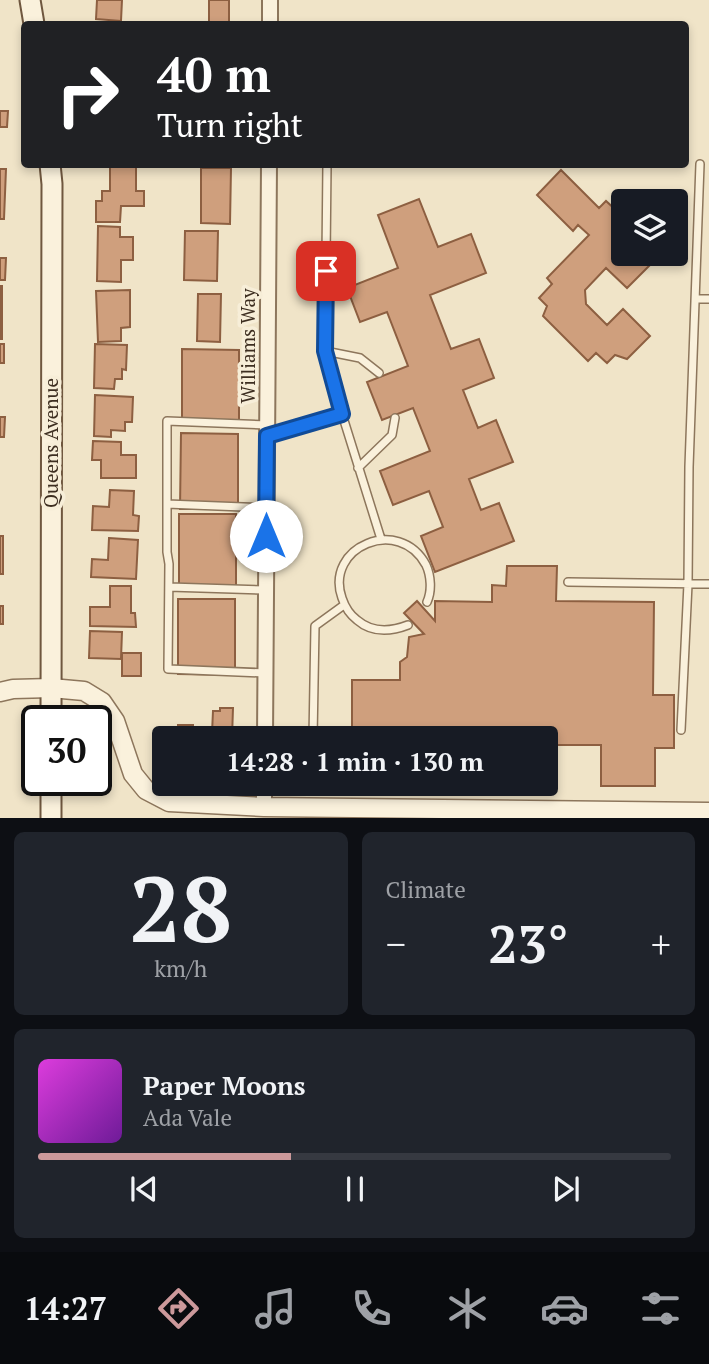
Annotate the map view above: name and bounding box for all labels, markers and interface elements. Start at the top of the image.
text: 40 m [157,41,271,106]
icon: right [42,49,133,140]
text: Turn right [157,104,303,146]
map controls [611,189,688,266]
button: layers [611,189,688,266]
pin [296,241,356,301]
icon: arrive [307,252,345,290]
street label: Williams Way [235,288,260,404]
street label: Queens Avenue [38,378,63,508]
position arrow [229,499,303,573]
speed limit sign: 30 [21,705,112,796]
text: 14:28 · 1 min · 130 m [226,744,484,778]
text: 28 [129,847,232,968]
text: Climate [386,874,466,905]
text: 23° [488,909,568,978]
text: − [386,919,406,969]
text: + [651,919,671,969]
text: km/h [154,953,207,984]
text: Paper Moons [143,1068,306,1102]
text: Ada Vale [143,1102,232,1133]
icon: previous [125,1170,163,1208]
icon: pause [336,1170,374,1208]
icon: next [547,1170,585,1208]
icon: directions [154,1284,203,1333]
icon: music [251,1284,300,1333]
icon: phone [347,1284,396,1333]
icon: climate [443,1284,492,1333]
icon: car [540,1284,589,1333]
icon: filters [636,1284,685,1333]
text: 14:27 [24,1287,107,1329]

